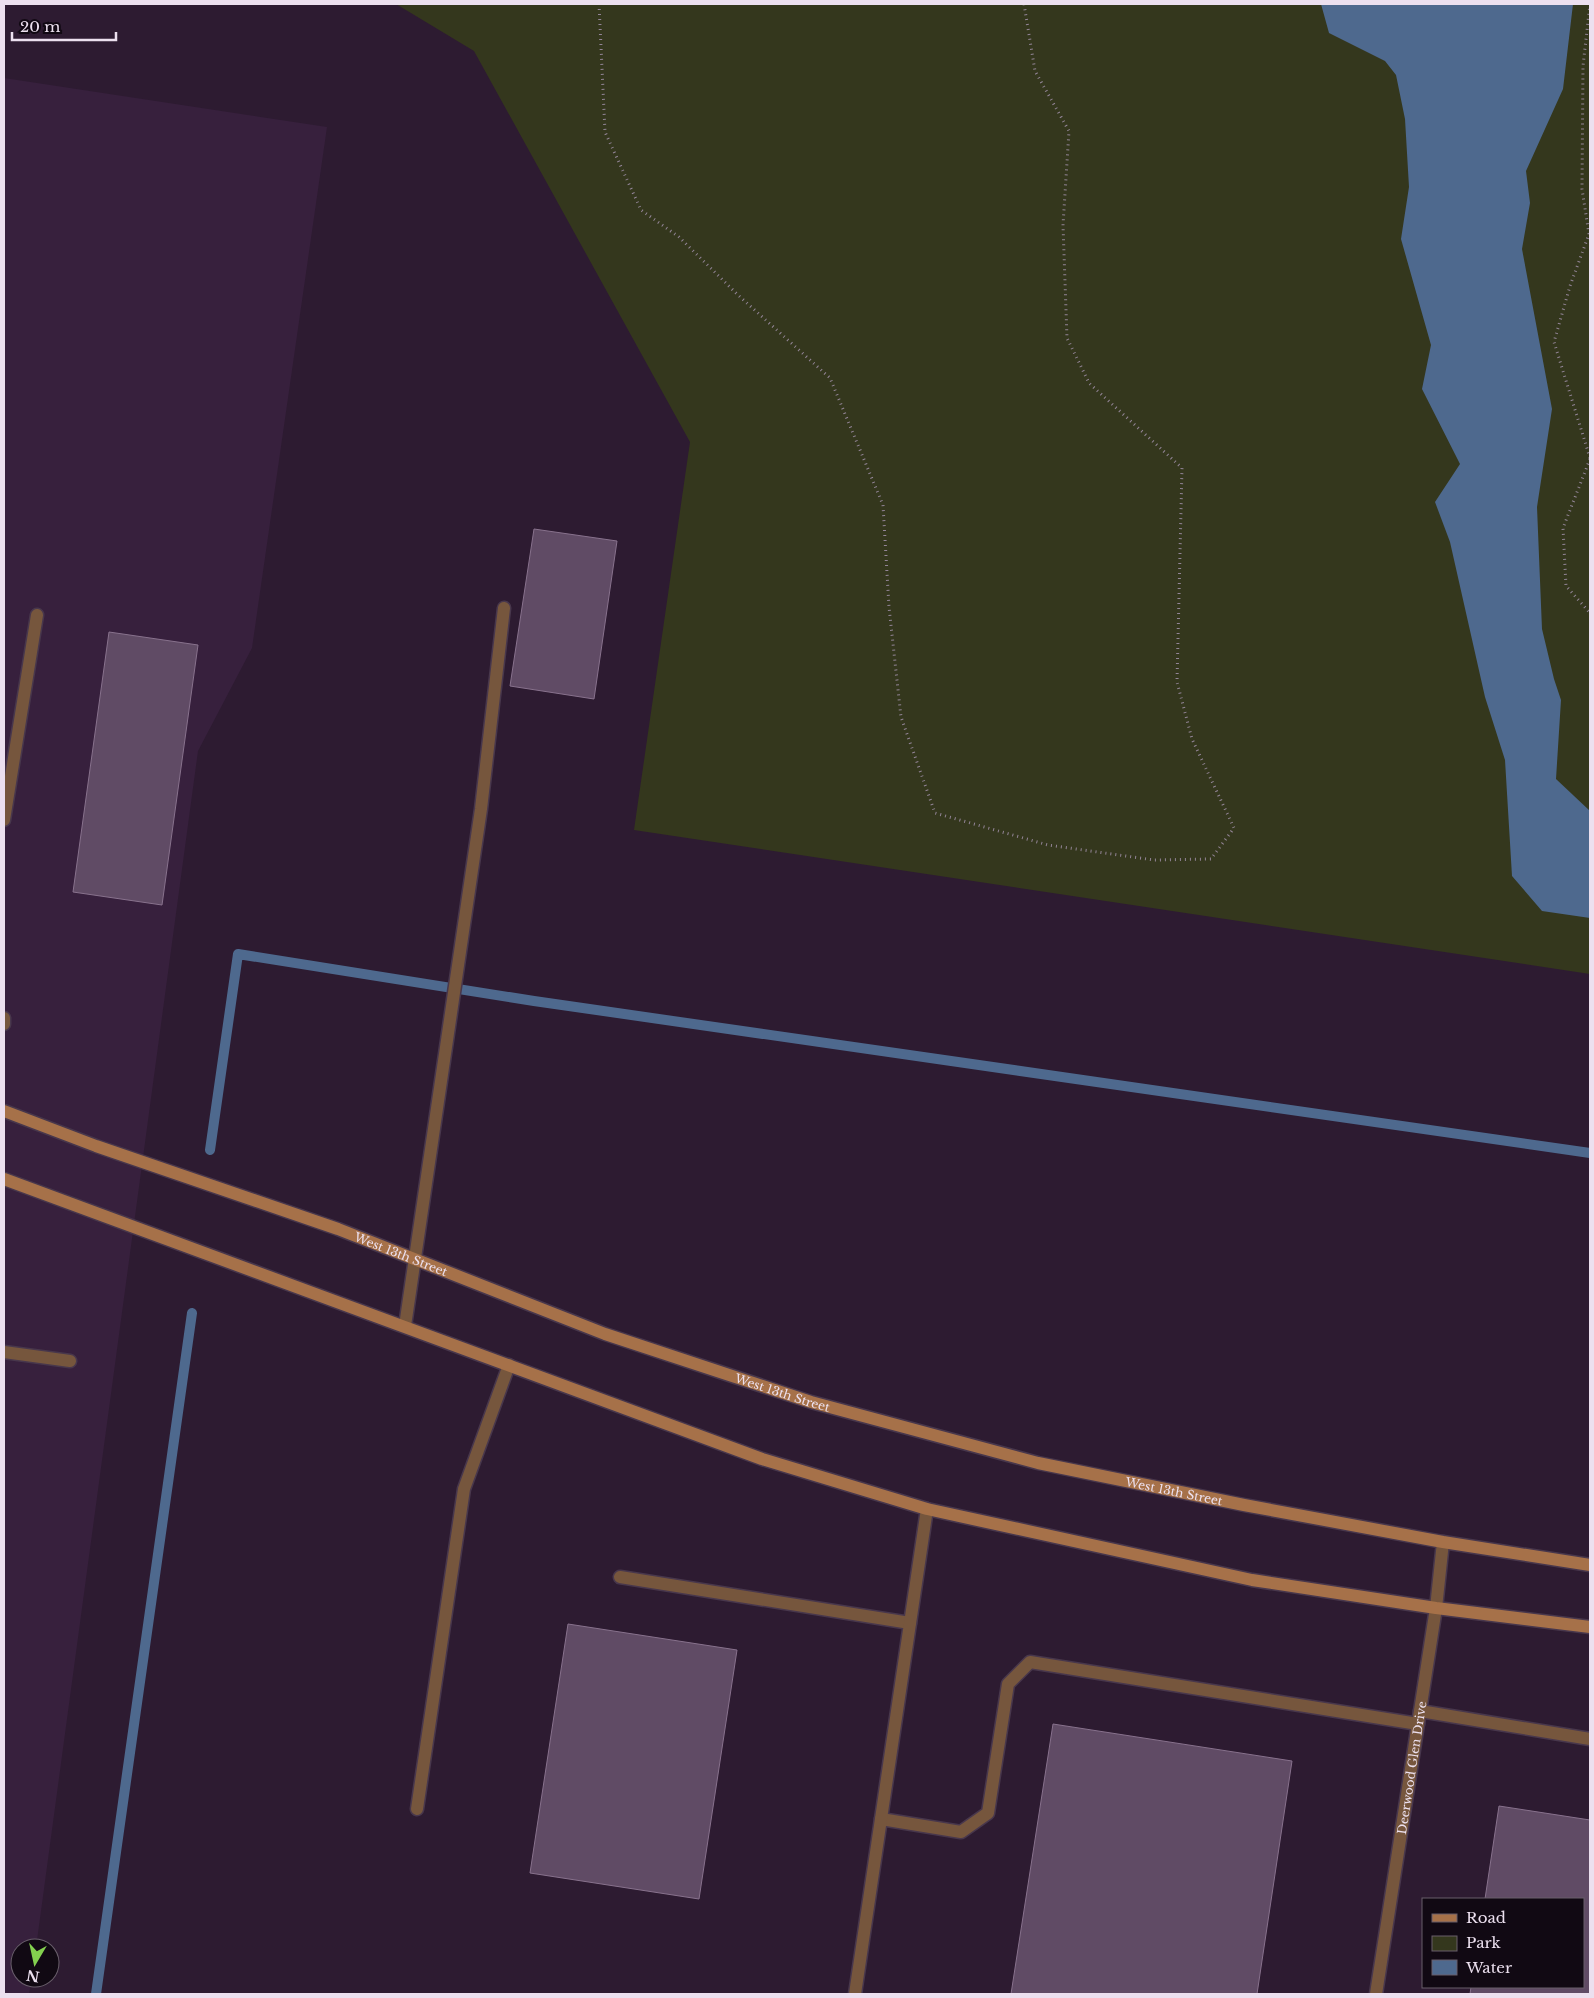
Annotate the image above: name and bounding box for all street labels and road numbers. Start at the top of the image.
street label: West 13th Street [351,1228,450,1279]
street label: West 13th Street [732,1370,832,1414]
street label: West 13th Street [1123,1473,1224,1508]
street label: Deerwood Glen Drive [1393,1700,1429,1835]

